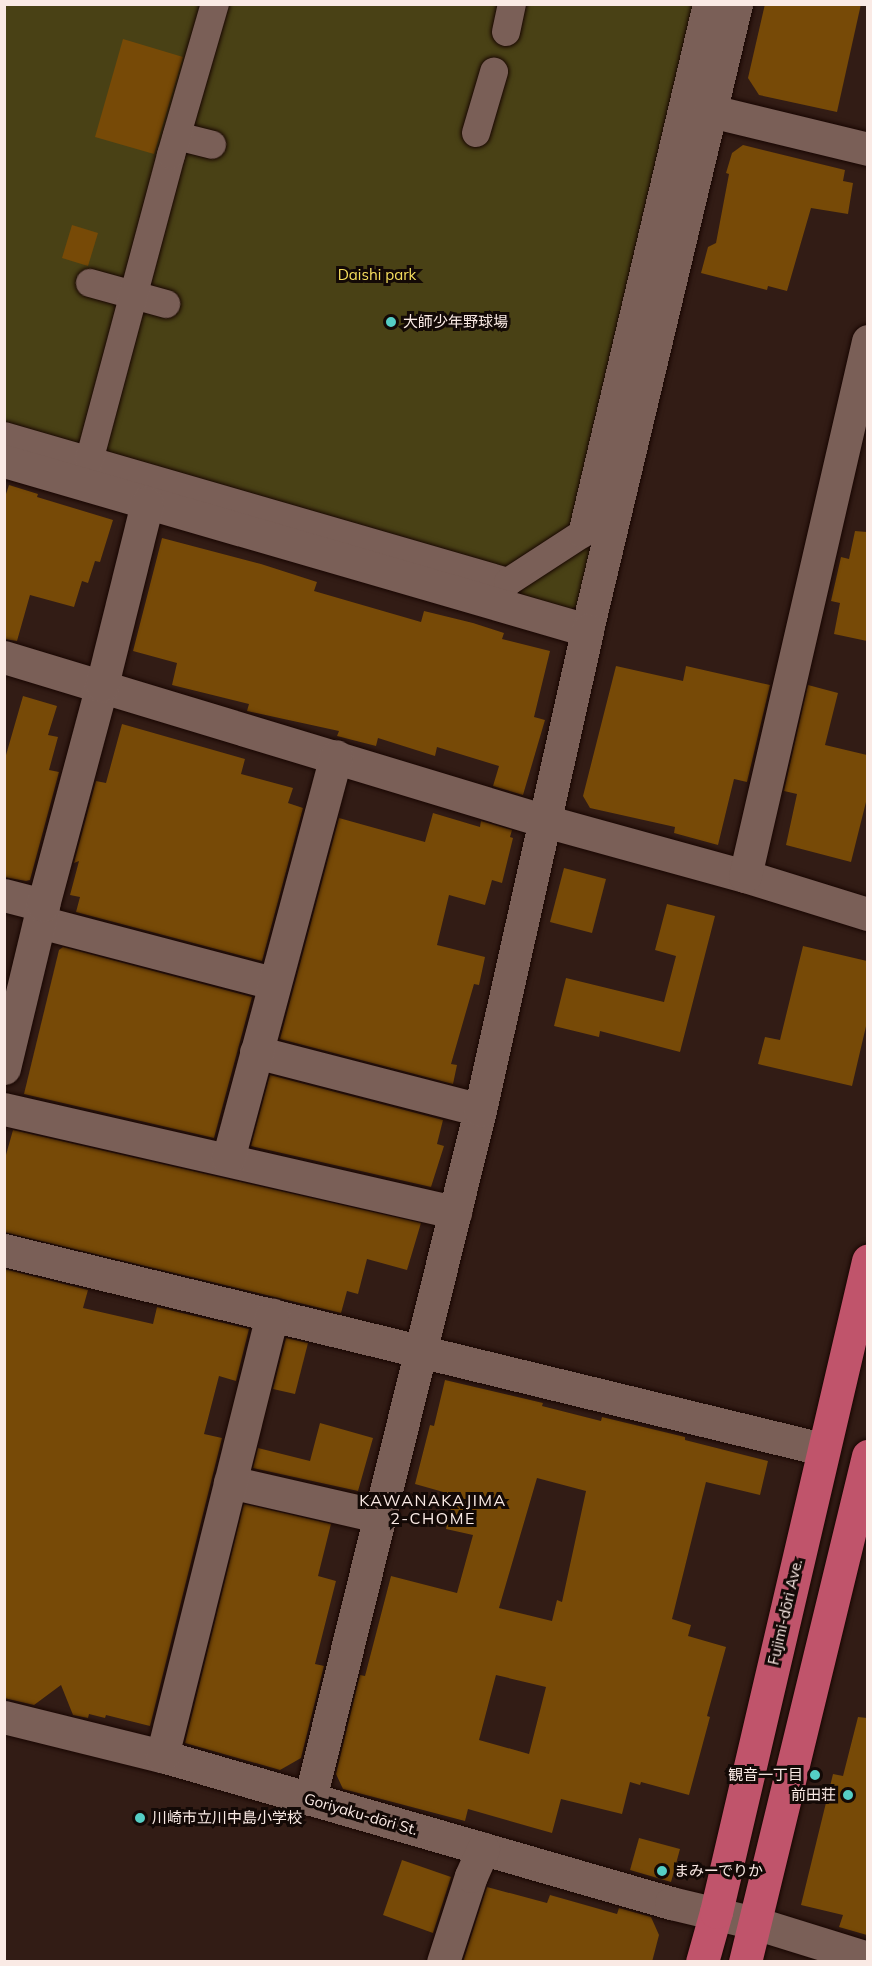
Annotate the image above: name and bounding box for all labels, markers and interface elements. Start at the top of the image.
park label: Daishi park [338,266,416,284]
place label: 大師少年野球場 [403,313,508,331]
marker: 大師少年野球場 [384,315,398,329]
district label: KAWANAKAJIMA 2-CHOME [359,1490,507,1528]
street label: Fujimi-dōri Ave. [764,1557,806,1667]
place label: 観音一丁目 [728,1766,803,1784]
marker: 観音一丁目 [808,1768,822,1782]
place label: 前田荘 [791,1786,836,1804]
marker: 前田荘 [841,1788,855,1802]
street label: Goriyaku-dōri St. [302,1789,420,1839]
place label: 川崎市立川中島小学校 [152,1809,302,1827]
marker: 川崎市立川中島小学校 [133,1811,147,1825]
place label: まみーでりか [674,1862,764,1880]
marker: まみーでりか [655,1864,669,1878]

